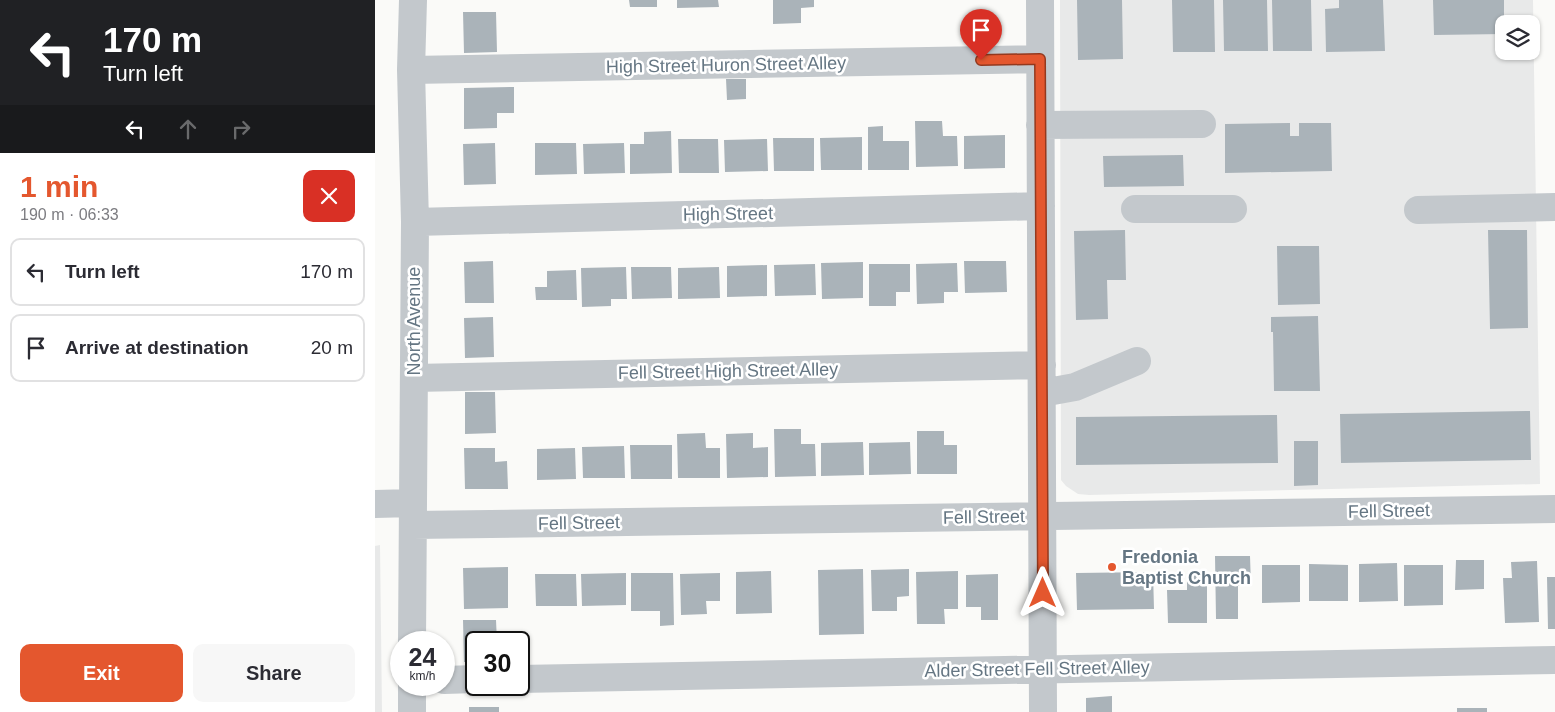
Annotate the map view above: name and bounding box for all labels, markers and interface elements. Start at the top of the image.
pin [960,9,1002,60]
map controls [1495,15,1540,60]
button: layers [1495,15,1540,60]
icon: arrive [967,16,995,44]
icon: left [20,20,85,85]
text: 170 m [103,20,202,59]
street label: High Street Huron Street Alley [606,53,846,77]
text: Turn left [103,61,183,86]
icon: left [121,115,149,143]
icon: ahead [174,115,202,143]
icon: right [227,115,255,143]
text: 1 min [20,170,98,203]
button: close [303,170,355,222]
street label: High Street [683,203,773,225]
text: 190 m · 06:33 [20,206,119,223]
icon: left [22,258,50,286]
text: Turn left [65,261,140,282]
text: 170 m [300,261,353,282]
street label: North Avenue [404,267,424,375]
icon: arrive [22,334,50,362]
text: Arrive at destination [65,337,249,358]
text: 20 m [311,337,353,358]
street label: Fell Street High Street Alley [618,359,838,383]
street label: Fell Street [1348,500,1430,522]
street label: Fell Street [943,506,1025,528]
street label: Fell Street [538,512,620,534]
place label: Fredonia Baptist Church [1122,547,1251,588]
marker: Fredonia Baptist Church [1106,561,1118,573]
position arrow [1016,566,1068,618]
speed limit sign: 30 [465,631,530,696]
text: 24 [409,643,436,671]
button: Exit [20,644,183,702]
button: Share [193,644,355,702]
street label: Alder Street Fell Street Alley [924,657,1150,681]
text: km/h [409,669,436,683]

